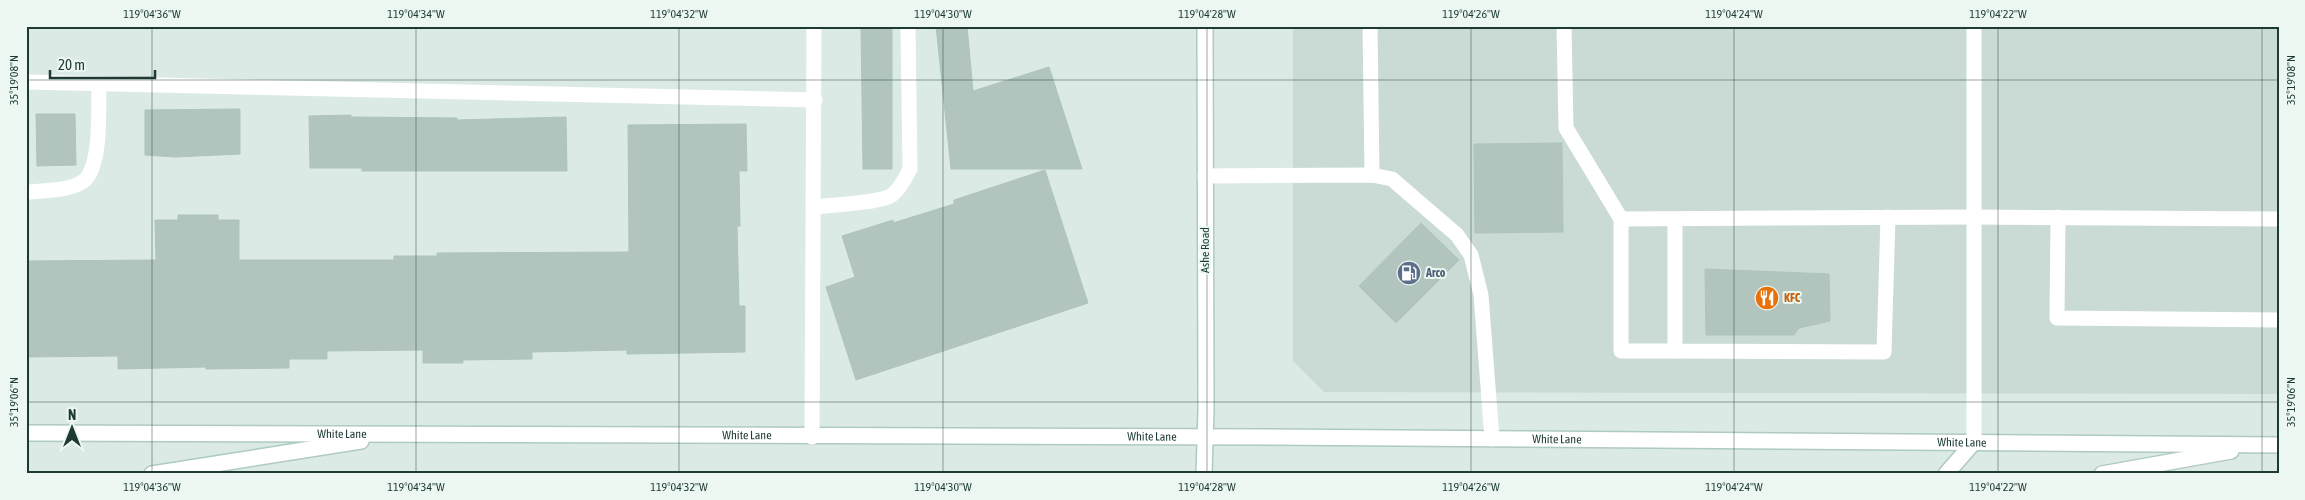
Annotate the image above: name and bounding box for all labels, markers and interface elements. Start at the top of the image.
text: 119°04'36"W [123,7,181,21]
text: 119°04'34"W [387,7,445,21]
text: 119°04'32"W [650,7,708,21]
text: 119°04'30"W [914,7,972,21]
text: 119°04'28"W [1178,7,1236,21]
text: 119°04'26"W [1442,7,1500,21]
text: 119°04'24"W [1705,7,1763,21]
text: 119°04'22"W [1969,7,2027,21]
scale bar [50,48,155,80]
text: 35°19'08"N [7,55,21,105]
text: 35°19'08"N [2284,55,2298,105]
text: 20 m [58,56,85,73]
street label: Ashe Road [1198,227,1212,273]
fuel station icon: Arco [1396,260,1422,286]
place label: Arco [1425,266,1446,280]
restaurant icon: KFC [1754,285,1780,311]
place label: KFC [1784,291,1801,305]
text: 35°19'06"N [7,377,21,427]
text: 35°19'06"N [2284,377,2298,427]
north arrow [48,402,98,452]
text: N [68,407,76,423]
street label: White Lane [317,427,367,441]
street label: White Lane [722,428,772,442]
street label: White Lane [1127,430,1177,444]
street label: White Lane [1532,432,1582,446]
street label: White Lane [1937,435,1987,450]
text: 119°04'36"W [123,480,181,494]
text: 119°04'34"W [387,480,445,494]
text: 119°04'32"W [650,480,708,494]
text: 119°04'30"W [914,480,972,494]
text: 119°04'28"W [1178,480,1236,494]
text: 119°04'26"W [1442,480,1500,494]
text: 119°04'24"W [1705,480,1763,494]
text: 119°04'22"W [1969,480,2027,494]

